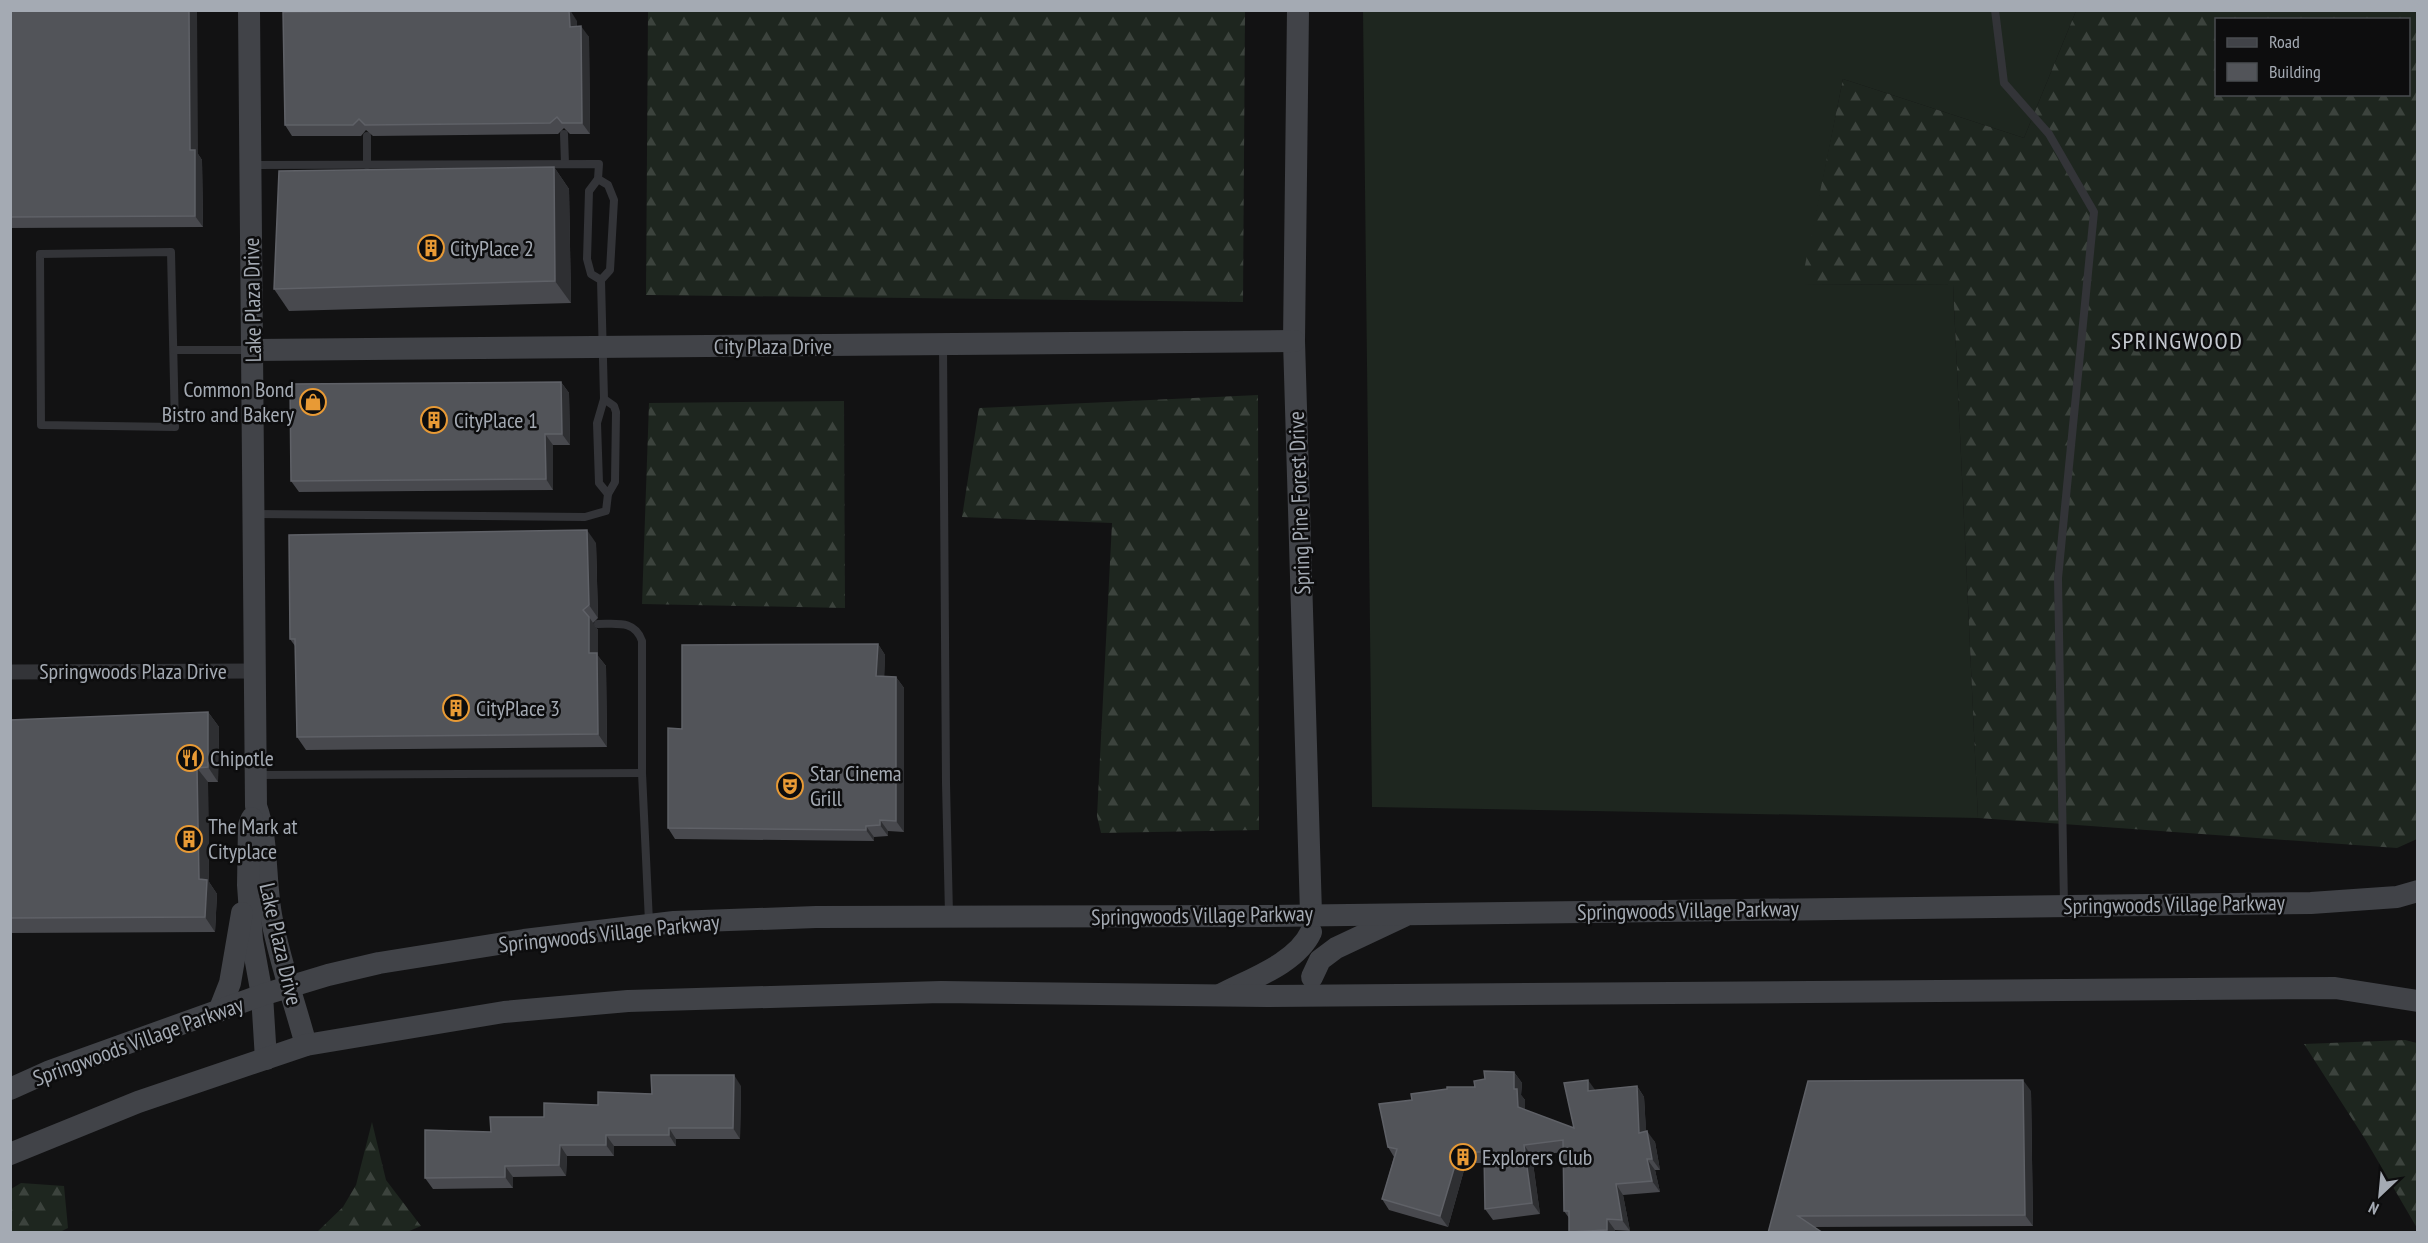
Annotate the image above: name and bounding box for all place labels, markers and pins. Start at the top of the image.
building icon: CityPlace 2 [416,233,446,263]
place label: CityPlace 2 [450,234,534,262]
place label: Common Bond Bistro and Bakery [162,375,295,428]
shop icon: Common Bond Bistro and Bakery [298,387,328,417]
building icon: CityPlace 1 [419,405,449,435]
place label: CityPlace 1 [454,406,538,434]
building icon: CityPlace 3 [441,693,471,723]
place label: CityPlace 3 [476,694,560,722]
restaurant icon: Chipotle [175,743,205,773]
place label: Chipotle [210,744,274,772]
place label: Star Cinema Grill [810,759,902,812]
theatre icon: Star Cinema Grill [775,771,805,801]
place label: The Mark at Cityplace [208,812,298,865]
building icon: The Mark at Cityplace [174,824,204,854]
building icon: Explorers Club [1448,1142,1478,1172]
place label: Explorers Club [1482,1143,1592,1171]

